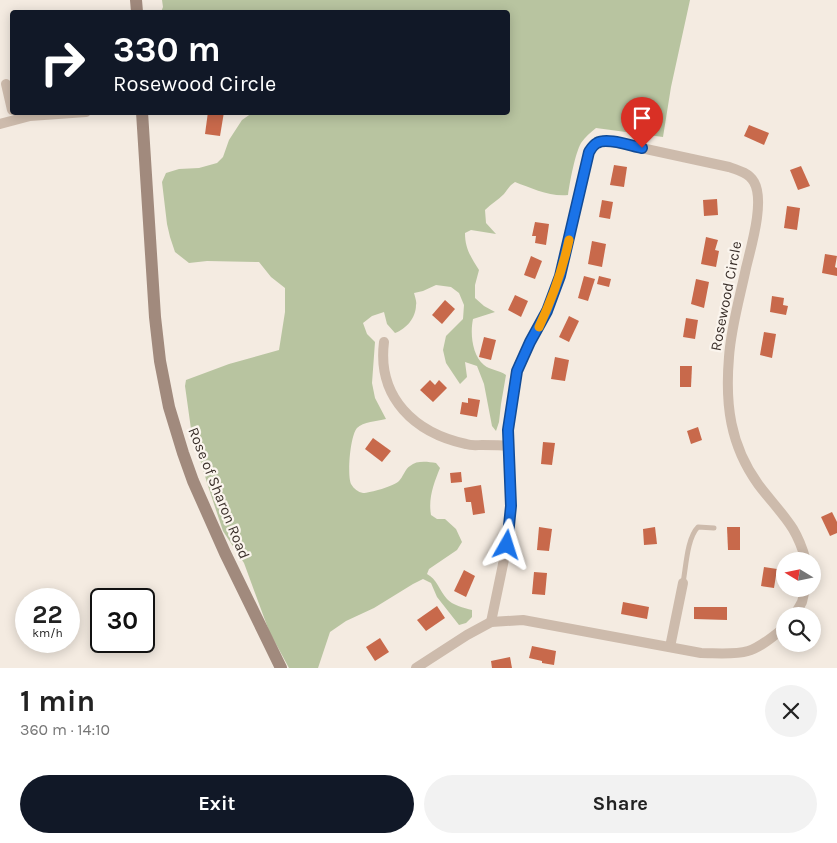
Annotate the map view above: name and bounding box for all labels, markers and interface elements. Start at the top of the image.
text: 330 m [113,29,221,70]
icon: right [30,30,95,95]
text: Rosewood Circle [113,71,276,97]
pin [621,97,663,148]
icon: arrive [628,104,656,132]
street label: Rosewood Circle [707,240,745,352]
street label: Rose of Sharon Road [184,424,254,562]
position arrow [480,518,532,570]
north arrow [776,552,821,598]
map controls [776,552,821,652]
speed limit sign: 30 [90,588,155,653]
text: 22 [32,600,63,629]
button: search [776,607,821,652]
text: km/h [32,626,63,640]
text: 1 min [20,683,95,719]
button: close [765,685,817,737]
text: 360 m · 14:10 [20,720,110,739]
button: Exit [20,775,414,833]
button: Share [424,775,817,833]

